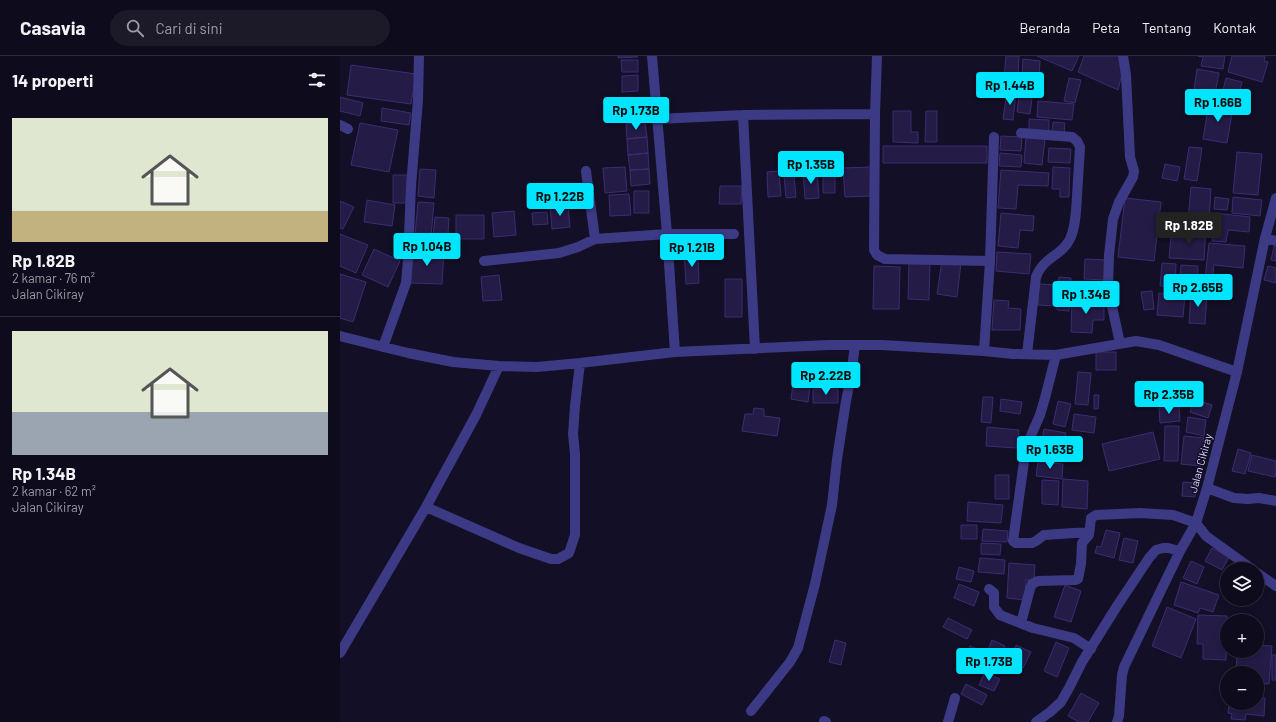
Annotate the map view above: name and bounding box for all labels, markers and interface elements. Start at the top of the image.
search box [110,10,390,46]
text: Casavia [20,16,86,39]
icon: search [124,17,146,39]
text: Cari di sini [156,19,223,37]
text: Beranda [1020,19,1070,36]
text: Peta [1092,19,1120,36]
text: Tentang [1142,19,1191,36]
text: Kontak [1213,19,1256,36]
icon: filters [306,69,328,91]
text: 14 properti [12,70,93,90]
pin: Rp 1.44B [969,72,1051,106]
text: Rp 1.44B [985,77,1035,93]
pin: Rp 1.66B [1177,89,1259,123]
text: Rp 1.66B [1194,94,1242,110]
pin: Rp 1.73B [595,97,677,131]
text: Rp 1.73B [612,102,660,118]
icon: home [134,144,206,216]
pin: Rp 1.35B [770,151,852,185]
text: Rp 1.35B [787,156,835,172]
pin: Rp 1.22B [519,183,601,217]
text: Rp 1.22B [536,188,584,204]
pin: Rp 1.82B [1148,212,1230,246]
text: Rp 1.82B [1165,217,1213,233]
pin: Rp 1.04B [386,233,468,267]
pin: Rp 1.21B [651,234,733,268]
text: Rp 1.04B [402,238,452,254]
text: Rp 1.21B [669,239,715,255]
text: Rp 1.82B [12,250,75,270]
text: 2 kamar · 76 m² [12,270,95,286]
pin: Rp 2.65B [1157,274,1239,308]
text: Rp 2.65B [1173,279,1223,295]
pin: Rp 1.34B [1045,281,1127,315]
text: Jalan Cikiray [12,286,84,302]
text: Rp 1.34B [1061,286,1111,302]
icon: home [134,357,206,429]
pin: Rp 2.22B [785,362,867,396]
text: Rp 2.22B [800,367,852,383]
pin: Rp 2.35B [1128,381,1210,415]
text: Rp 2.35B [1144,386,1194,402]
street label: Jalan Cikiray [1186,432,1214,494]
pin: Rp 1.63B [1009,436,1091,470]
text: Rp 1.63B [1026,441,1074,457]
text: Rp 1.34B [12,463,76,483]
text: 2 kamar · 62 m² [12,483,96,499]
text: Jalan Cikiray [12,499,84,515]
map controls [1220,562,1264,710]
button: layers [1220,562,1264,606]
button: + [1220,614,1264,658]
pin: Rp 1.73B [948,648,1030,682]
text: Rp 1.73B [965,653,1013,669]
button: − [1220,666,1264,710]

